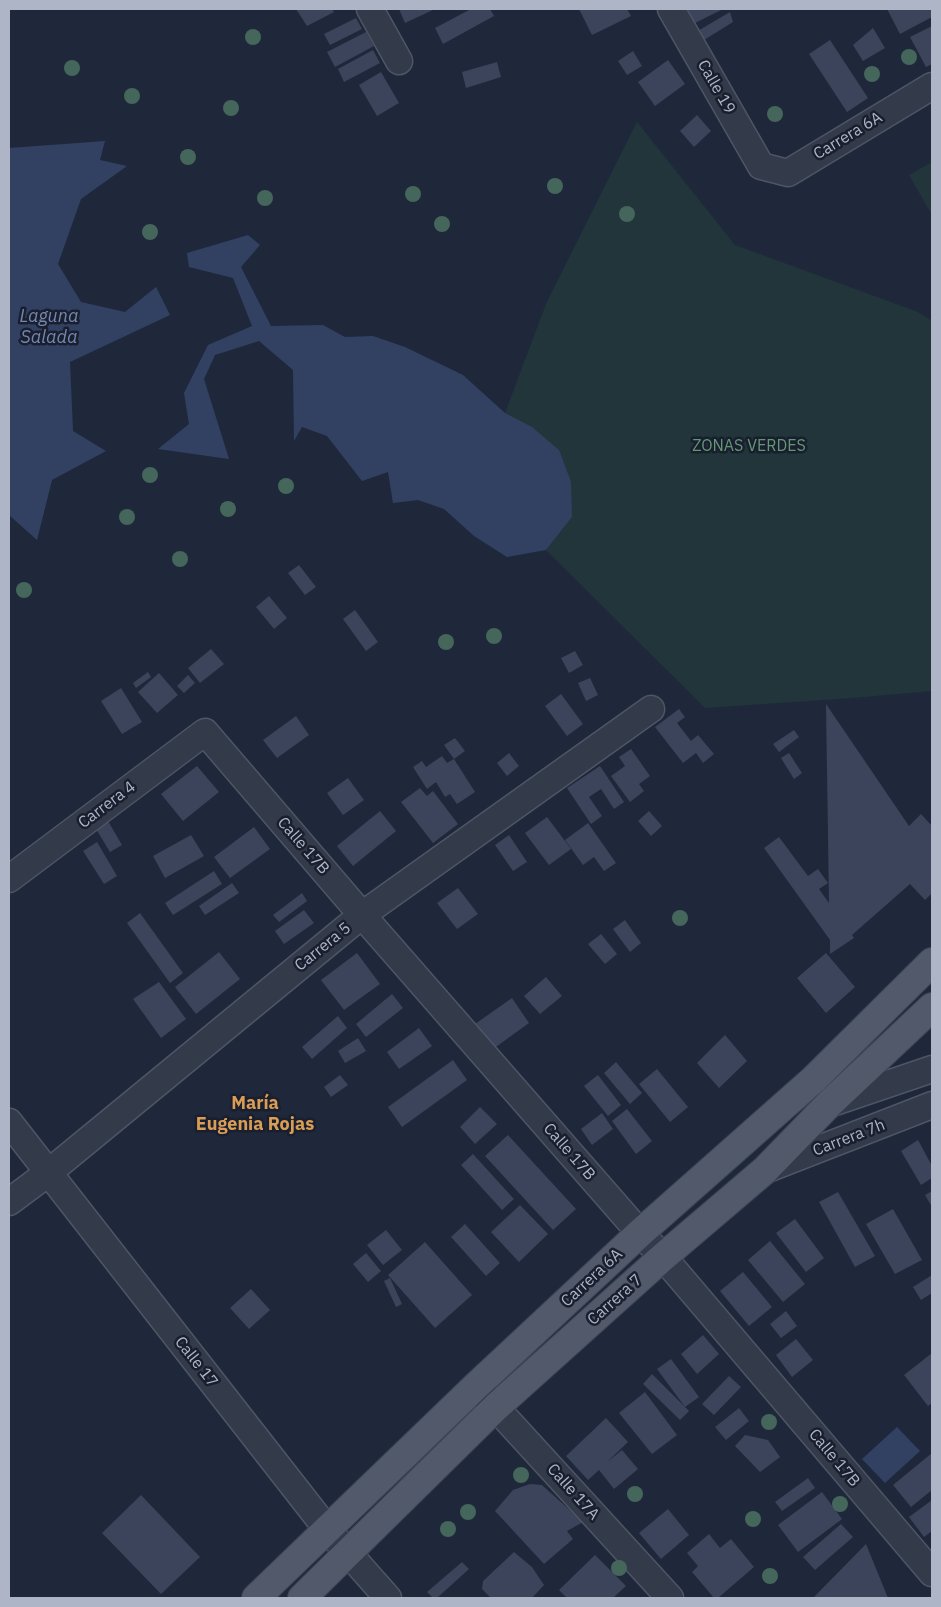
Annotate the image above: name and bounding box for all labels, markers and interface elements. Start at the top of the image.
street label: Calle 19 [693,57,739,117]
street label: Carrera 6A [810,108,886,164]
water label: Laguna Salada [20,306,78,348]
park label: ZONAS VERDES [692,436,806,456]
street label: Carrera 4 [75,777,139,833]
street label: Calle 17B [273,814,333,878]
street label: Carrera 5 [291,919,355,975]
district label: María Eugenia Rojas [196,1093,314,1136]
street label: Carrera 7h [810,1115,888,1161]
street label: Calle 17B [539,1120,599,1184]
street label: Carrera 6A [557,1245,627,1311]
street label: Carrera 7 [584,1271,646,1329]
street label: Calle 17 [170,1333,222,1391]
street label: Calle 17B [804,1425,864,1491]
street label: Calle 17A [543,1460,603,1524]

